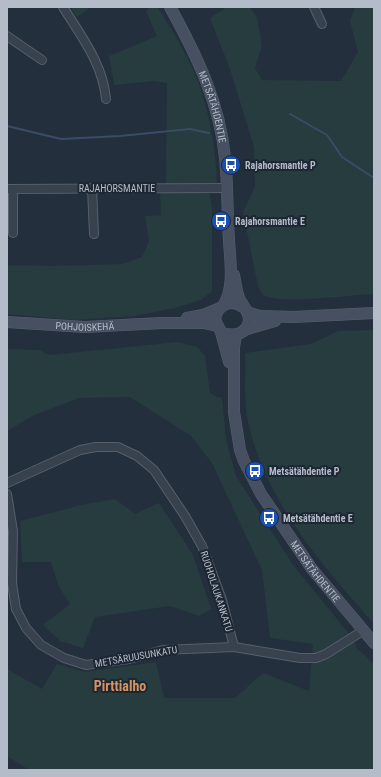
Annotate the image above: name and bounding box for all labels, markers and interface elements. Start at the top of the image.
street label: METSÄTÄHDENTIE [196,69,228,143]
bus stop icon: Rajahorsmantie P [220,154,242,176]
place label: Rajahorsmantie P [245,160,316,171]
street label: RAJAHORSMANTIE [79,183,155,194]
bus stop icon: Rajahorsmantie E [210,210,232,232]
place label: Rajahorsmantie E [235,216,305,227]
street label: POHJOISKEHÄ [55,319,115,333]
bus stop icon: Metsätähdentie P [244,460,266,482]
place label: Metsätähdentie P [269,466,340,477]
bus stop icon: Metsätähdentie E [258,507,280,529]
place label: Metsätähdentie E [283,513,353,524]
street label: METSÄTÄHDENTIE [288,539,342,604]
street label: RUOHOLAUKANKATU [198,549,235,633]
street label: METSÄRUUSUNKATU [94,643,179,669]
district label: Pirttialho [94,678,146,694]

